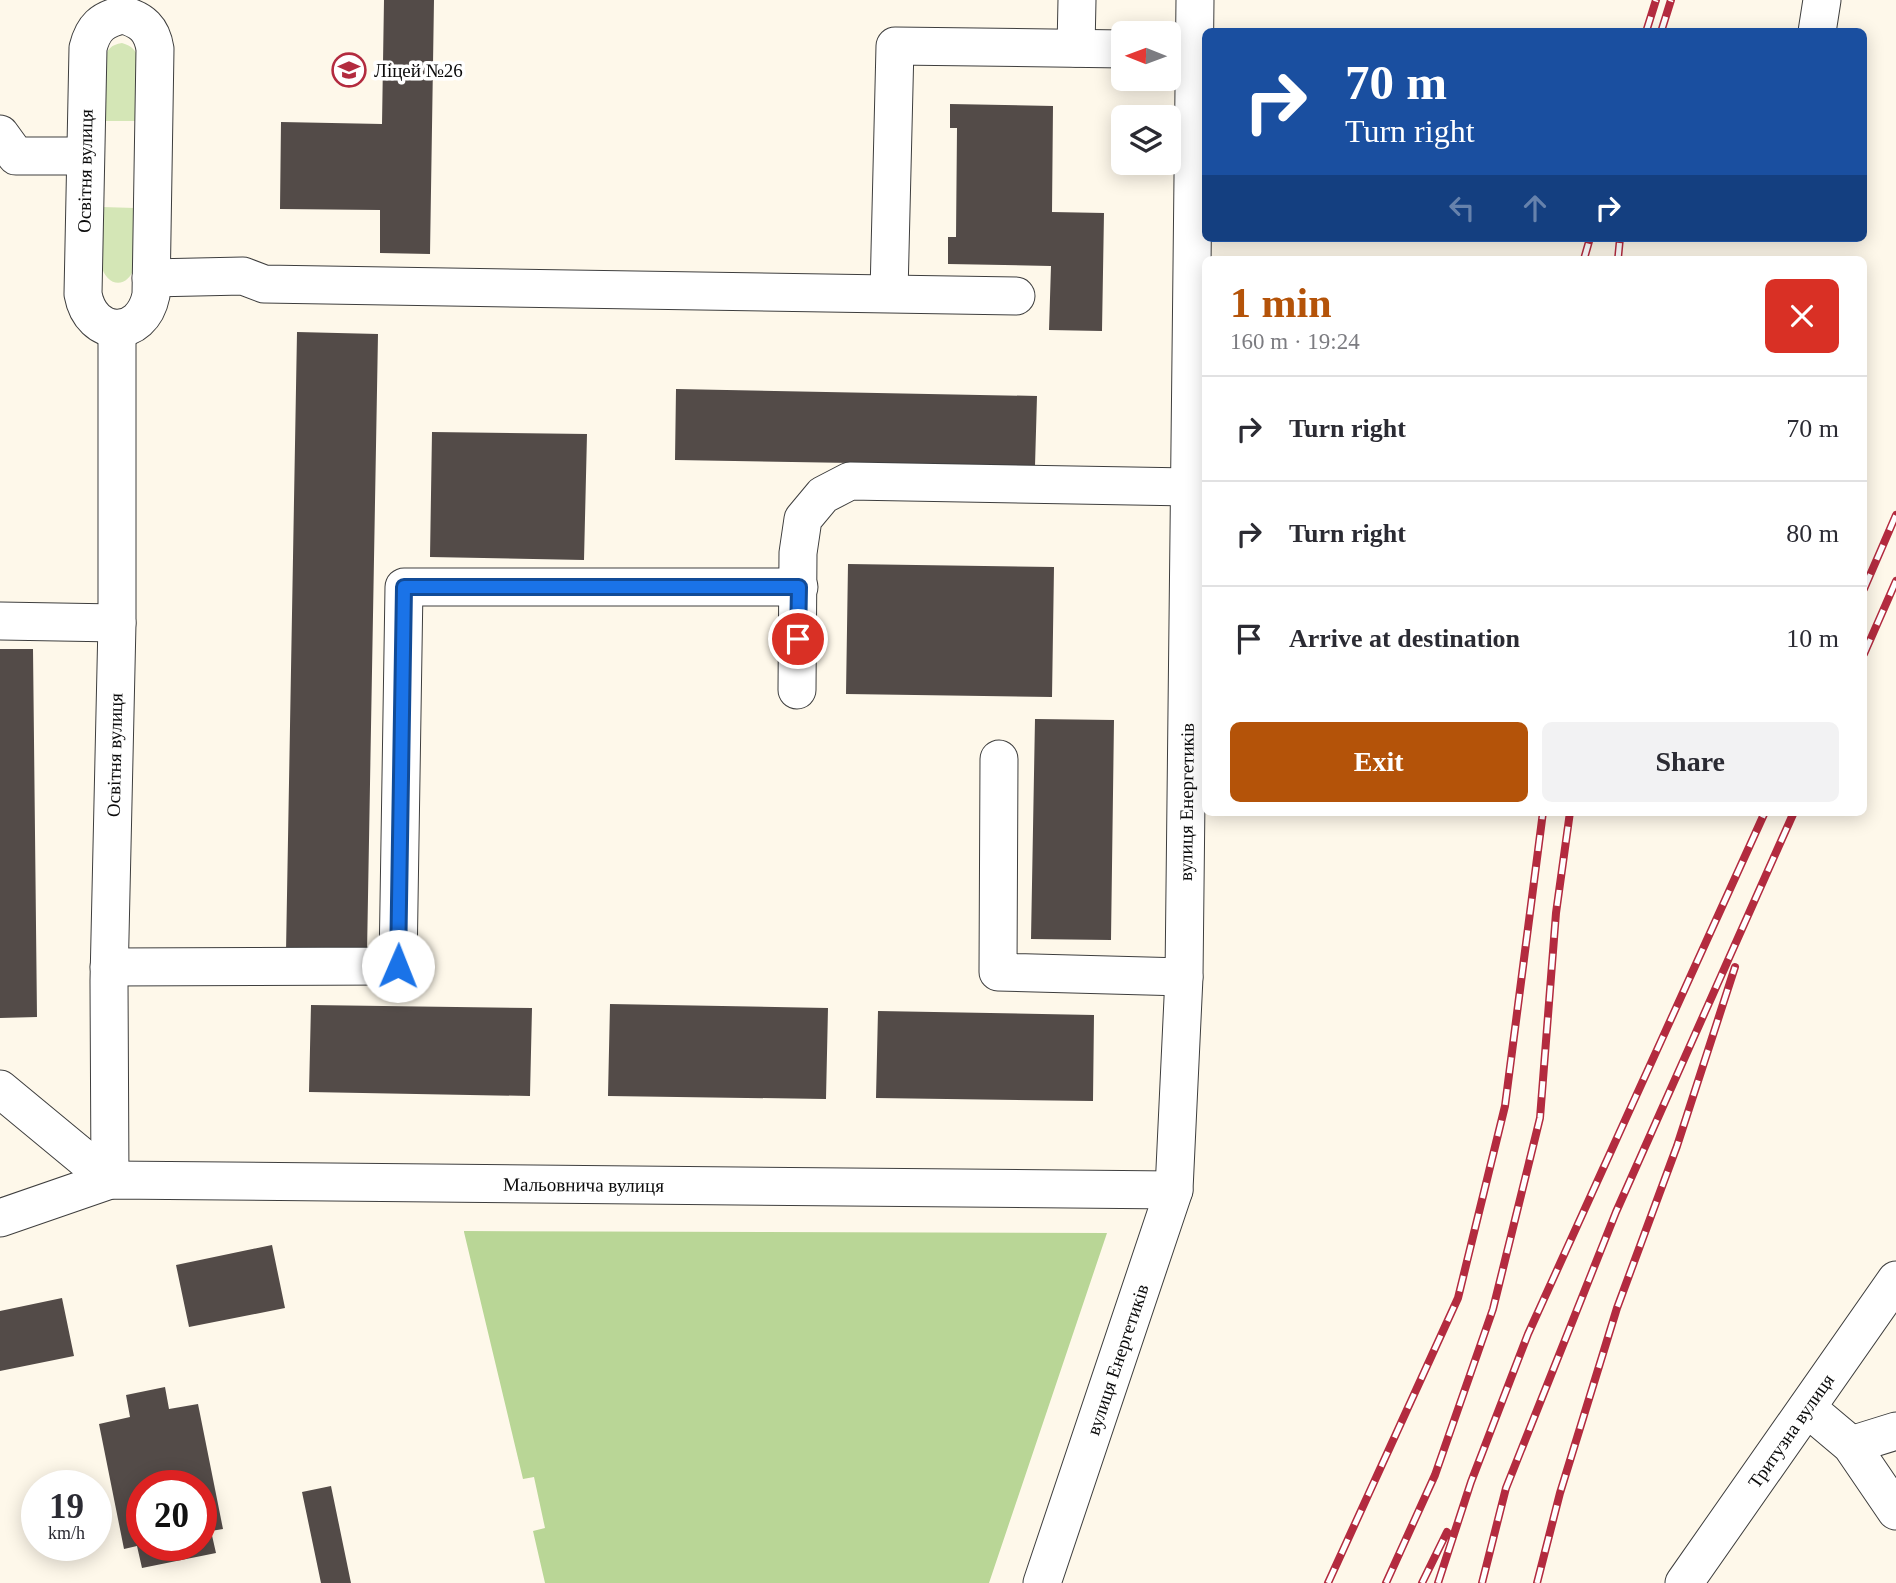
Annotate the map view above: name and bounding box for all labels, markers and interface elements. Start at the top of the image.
north arrow [1111,21,1181,91]
map controls [1111,21,1181,175]
school or university icon: Ліцей №26 [330,51,368,89]
text: 70 m [1345,55,1447,110]
icon: right [1230,56,1321,147]
place label: Ліцей №26 [374,60,463,81]
button: layers [1111,105,1181,175]
street label: Освітня вулиця [73,109,97,233]
text: Turn right [1345,113,1475,149]
icon: left [1443,189,1481,227]
icon: ahead [1516,189,1554,227]
icon: right [1589,189,1627,227]
button: close [1765,279,1839,353]
text: 1 min [1230,280,1332,326]
text: 160 m · 19:24 [1230,329,1360,354]
icon: right [1230,410,1268,448]
text: Turn right [1289,414,1406,443]
text: 70 m [1786,414,1839,443]
icon: right [1230,515,1268,553]
text: Turn right [1289,519,1406,548]
text: 80 m [1786,519,1839,548]
pin [768,609,828,669]
icon: arrive [779,620,817,658]
icon: arrive [1230,620,1268,658]
text: Arrive at destination [1289,624,1520,653]
text: 10 m [1786,624,1839,653]
street label: Освітня вулиця [102,693,126,817]
button: Exit [1230,722,1528,802]
button: Share [1542,722,1839,802]
street label: вулиця Енергетиків [1175,723,1197,881]
position arrow [361,929,435,1003]
street label: Мальовнича вулиця [503,1173,664,1196]
street label: вулиця Енергетиків [1082,1281,1152,1438]
street label: Тритузна вулиця [1743,1369,1838,1492]
speed limit sign: 20 [126,1470,217,1561]
text: 19 [49,1487,84,1526]
text: km/h [48,1523,85,1543]

